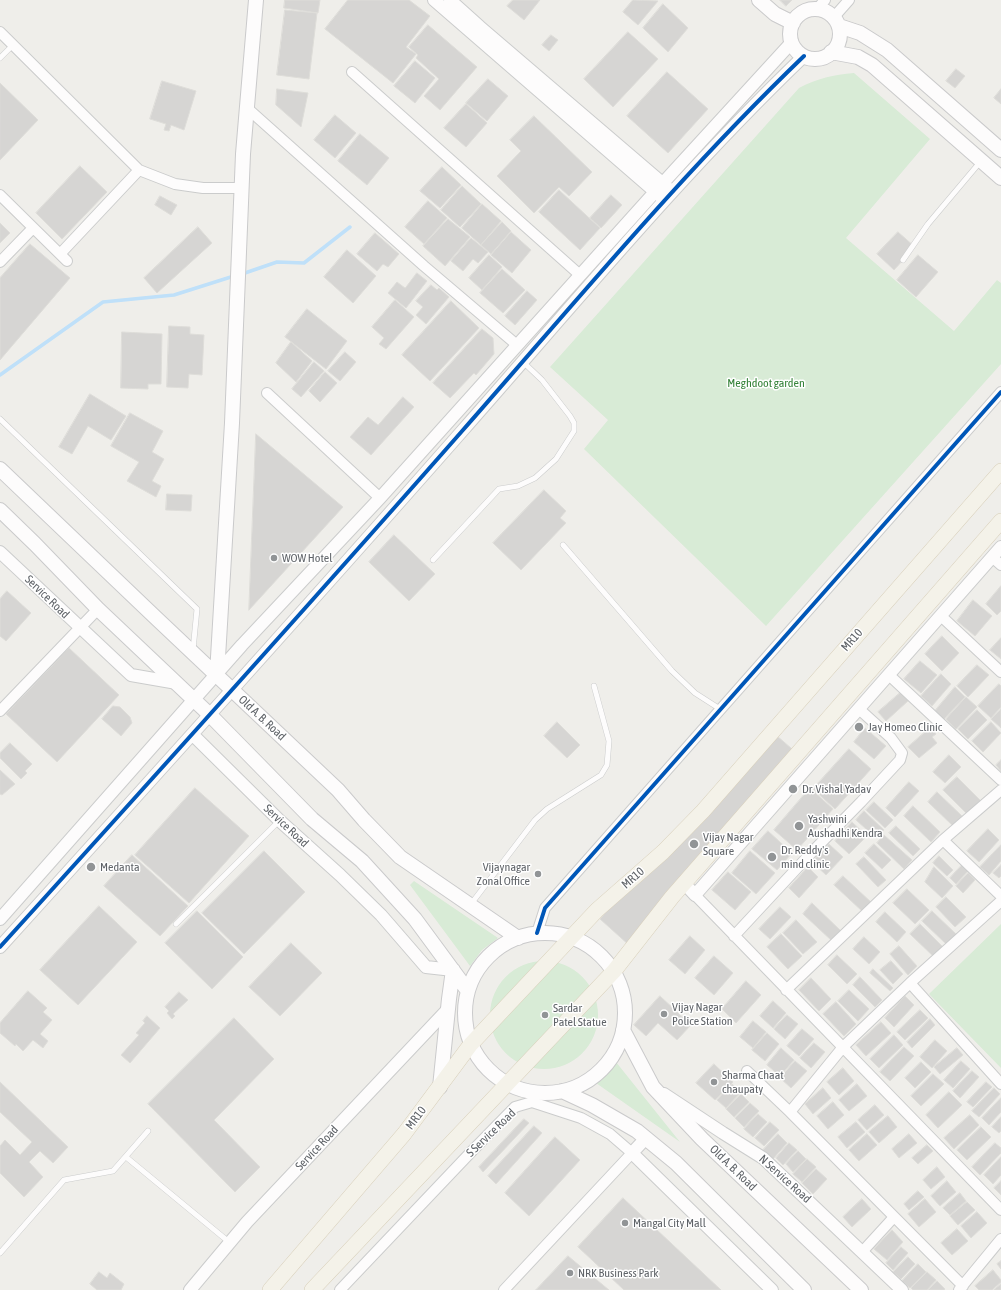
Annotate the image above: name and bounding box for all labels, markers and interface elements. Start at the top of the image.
park label: Meghdoot garden [727,376,805,390]
place label: WOW Hotel [282,551,332,565]
marker: WOW Hotel [269,553,279,563]
street label: Service Road [22,572,72,622]
street label: MR10 [838,626,866,654]
street label: Old A. B. Road [235,692,289,744]
place label: Jay Homeo Clinic [868,720,942,734]
marker: Jay Homeo Clinic [853,721,865,733]
place label: Dr. Vishal Yadav [802,782,871,796]
marker: Dr. Vishal Yadav [787,783,799,795]
street label: Service Road [261,802,311,850]
place label: Yashwini Aushadhi Kendra [808,812,883,840]
marker: Yashwini Aushadhi Kendra [793,820,805,832]
place label: Vijay Nagar Square [703,830,753,858]
marker: Vijay Nagar Square [688,838,700,850]
place label: Dr. Reddy's mind clinic [781,843,829,871]
marker: Dr. Reddy's mind clinic [766,851,778,863]
place label: Medanta [100,860,140,874]
place label: Vijaynagar Zonal Office [477,860,530,888]
marker: Medanta [85,861,97,873]
street label: MR10 [619,864,647,892]
marker: Vijaynagar Zonal Office [533,869,543,879]
place label: Vijay Nagar Police Station [672,1000,733,1028]
place label: Sardar Patel Statue [553,1001,607,1029]
marker: Vijay Nagar Police Station [659,1009,669,1019]
marker: Sardar Patel Statue [540,1010,550,1020]
place label: Sharma Chaat chaupaty [722,1068,784,1096]
marker: Sharma Chaat chaupaty [709,1077,719,1087]
street label: MR10 [403,1104,429,1132]
street label: S Service Road [463,1106,519,1160]
street label: Service Road [293,1123,341,1173]
street label: Old A. B. Road [707,1142,759,1194]
street label: N Service Road [756,1152,814,1206]
place label: Mangal City Mall [633,1216,706,1230]
marker: Mangal City Mall [620,1218,630,1228]
place label: NRK Business Park [578,1266,659,1280]
marker: NRK Business Park [565,1268,575,1278]

